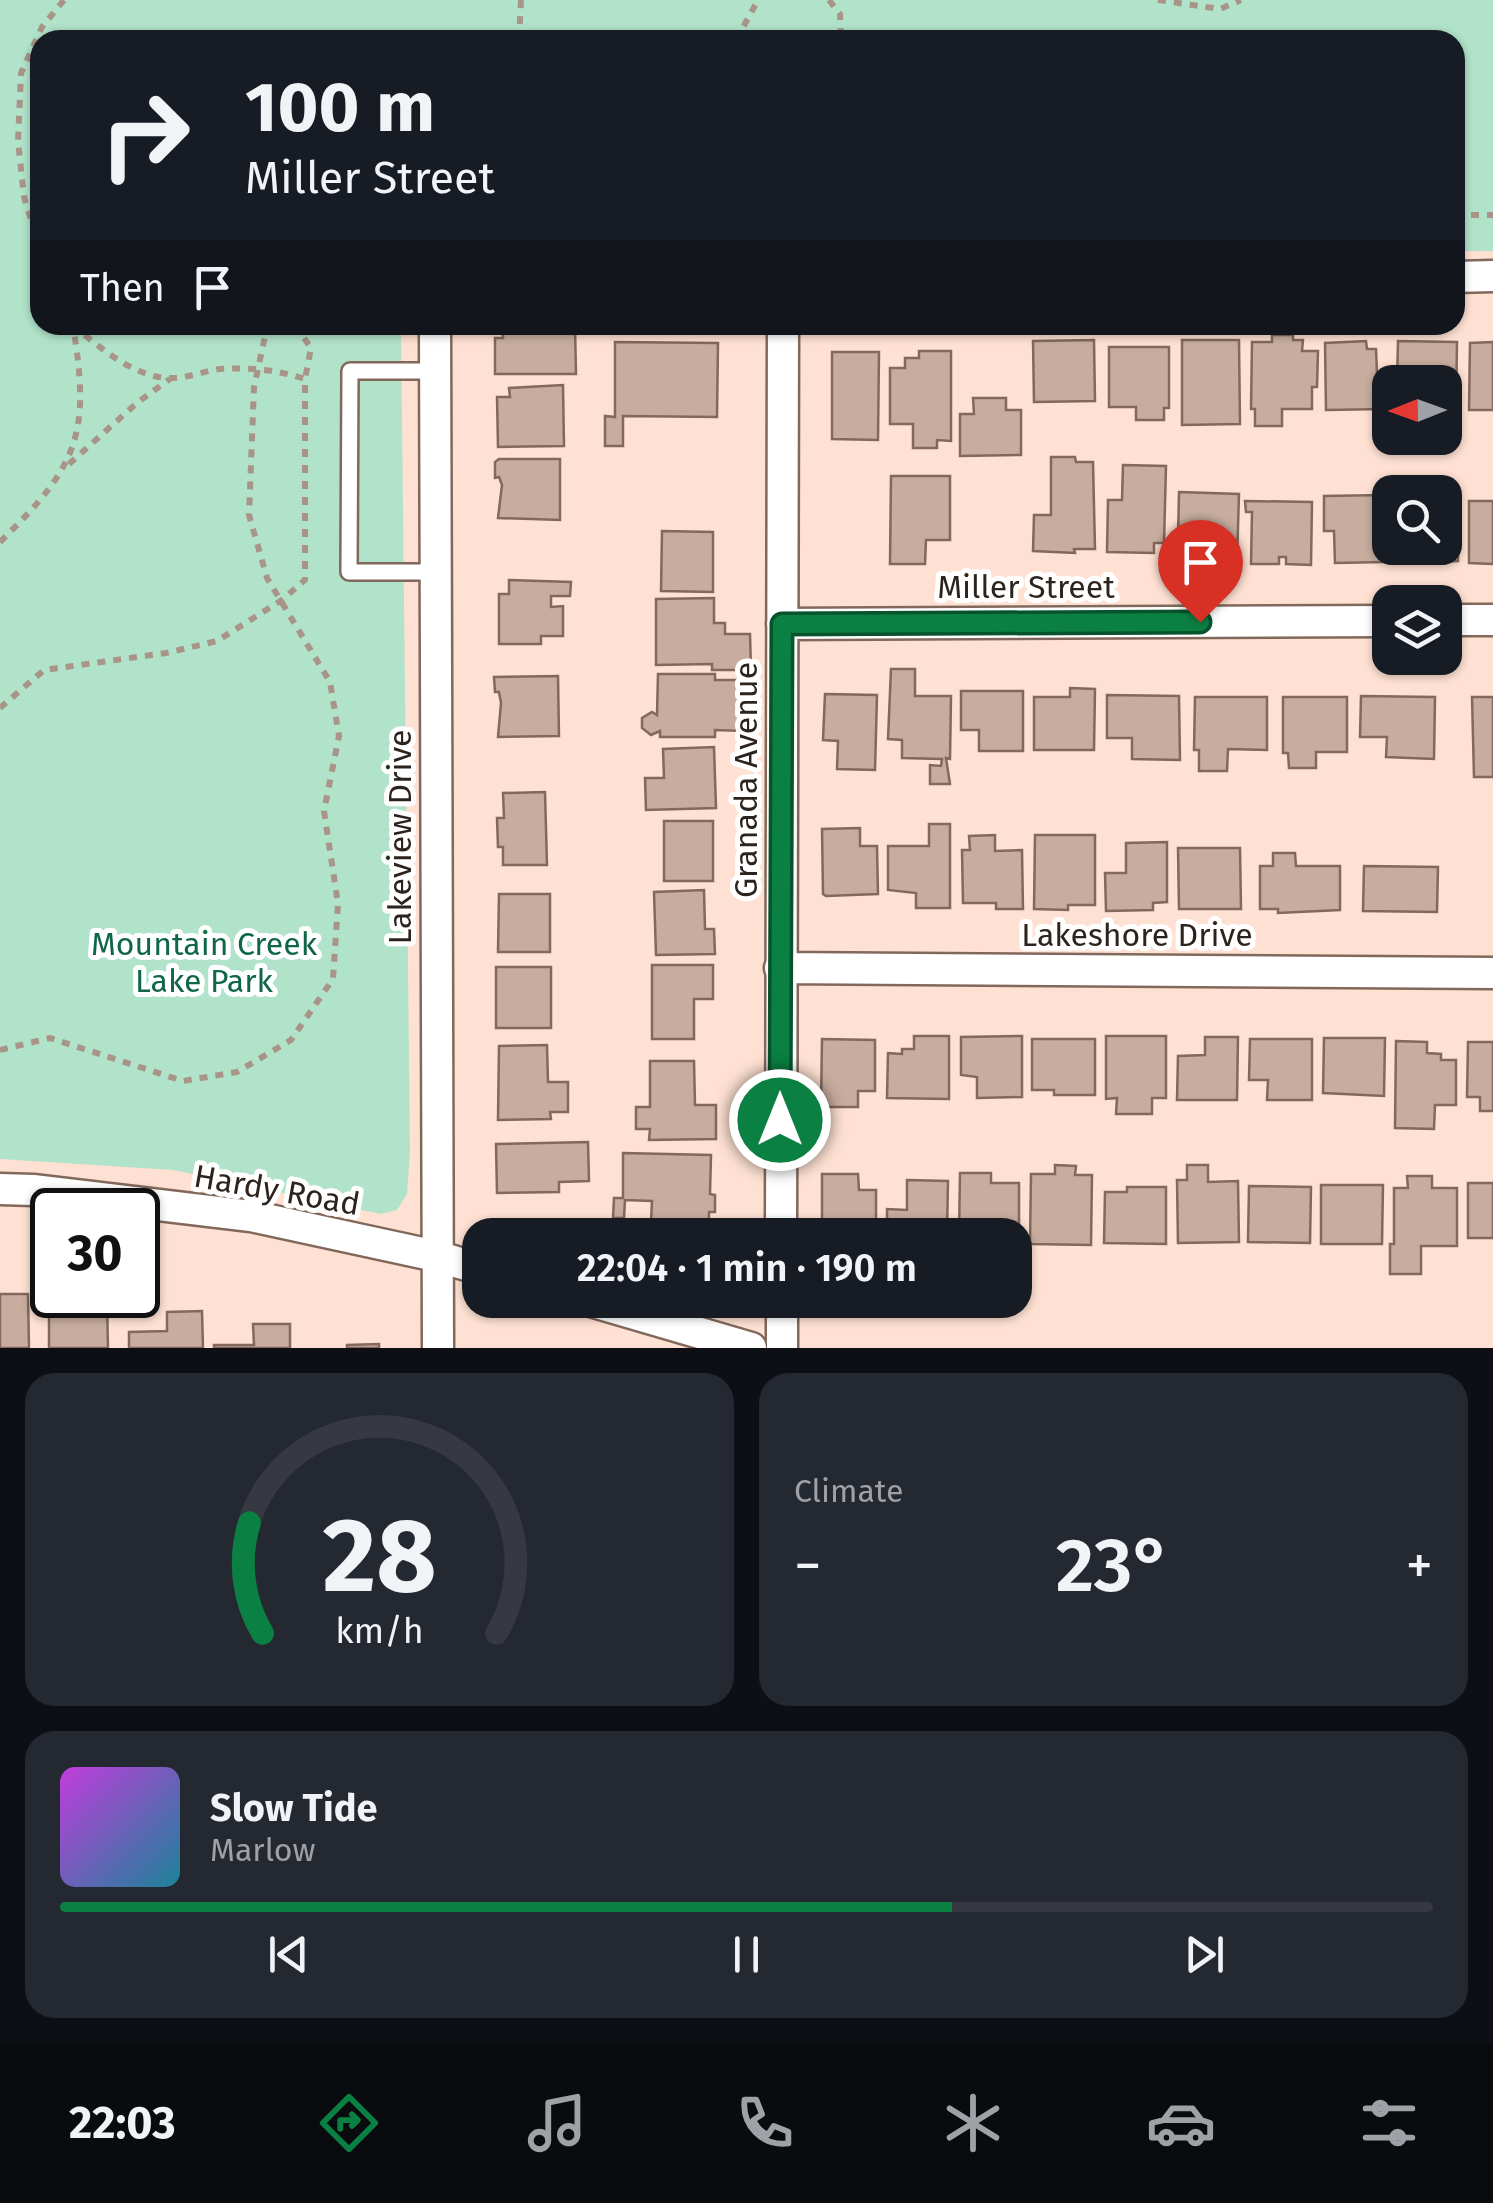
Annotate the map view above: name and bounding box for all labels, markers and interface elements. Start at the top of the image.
text: 100 m [245,66,435,150]
icon: right [80,70,210,200]
text: Miller Street [245,151,495,205]
icon: arrive [185,260,240,315]
text: Then [80,265,165,311]
north arrow [1372,365,1462,455]
map controls [1372,365,1462,675]
button: search [1372,475,1462,565]
pin [1158,520,1243,623]
icon: arrive [1173,535,1228,590]
street label: Miller Street [937,568,1115,606]
button: layers [1372,585,1462,675]
street label: Granada Avenue [727,662,765,898]
street label: Lakeview Drive [381,729,419,945]
street label: Lakeshore Drive [1021,916,1253,954]
park label: Mountain Creek Lake Park [91,925,318,1000]
position arrow [728,1068,832,1172]
street label: Hardy Road [191,1157,363,1223]
speed limit sign: 30 [30,1188,160,1318]
text: 22:04 · 1 min · 190 m [577,1245,917,1291]
text: Climate [794,1472,903,1510]
text: 28 [322,1494,437,1619]
text: 23° [1056,1521,1171,1611]
text: − [794,1533,822,1599]
text: + [1406,1533,1433,1599]
text: km/h [335,1610,424,1652]
text: Slow Tide [210,1785,378,1831]
text: Marlow [210,1831,316,1869]
icon: previous [261,1927,316,1982]
icon: pause [719,1927,774,1982]
icon: next [1177,1927,1232,1982]
icon: directions [314,2088,384,2158]
icon: music [522,2088,592,2158]
icon: phone [730,2088,800,2158]
icon: climate [938,2088,1008,2158]
icon: car [1146,2088,1216,2158]
icon: filters [1354,2088,1424,2158]
text: 22:03 [69,2096,176,2150]

